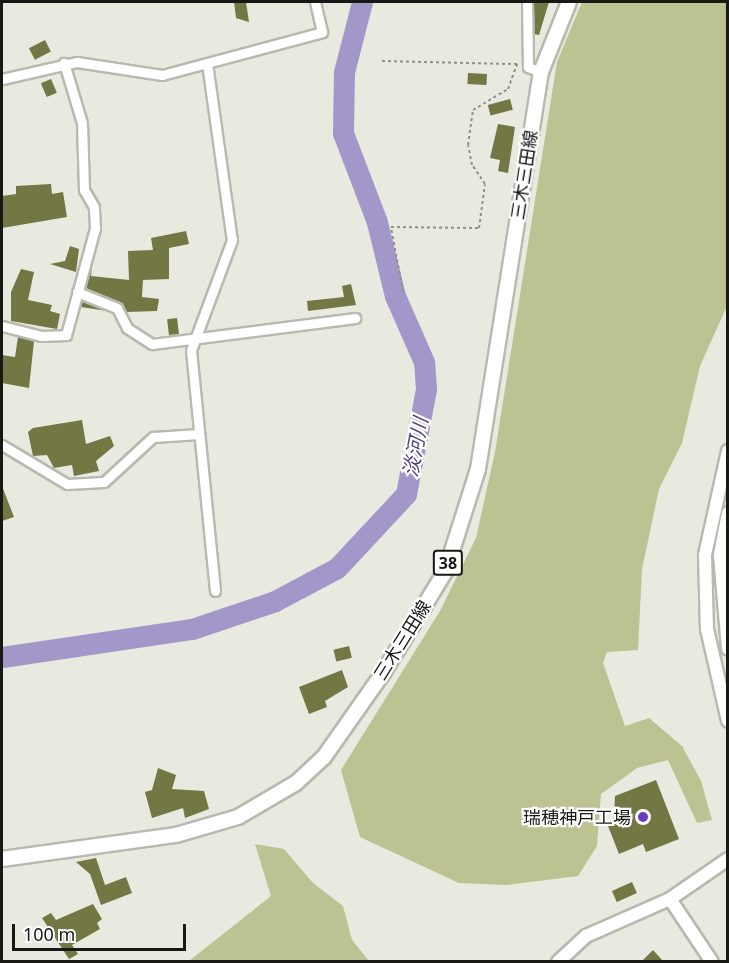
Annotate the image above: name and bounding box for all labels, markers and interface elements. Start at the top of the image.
street label: 三木三田線 [506,129,542,221]
water label: 淡河川 [397,415,433,479]
road number: 38 [432,550,464,576]
street label: 三木三田線 [369,596,435,684]
place label: 瑞穂神戸工場 [523,806,631,828]
marker: 瑞穂神戸工場 [636,810,650,824]
scale bar [15,912,189,950]
text: 100 m [23,922,75,946]

